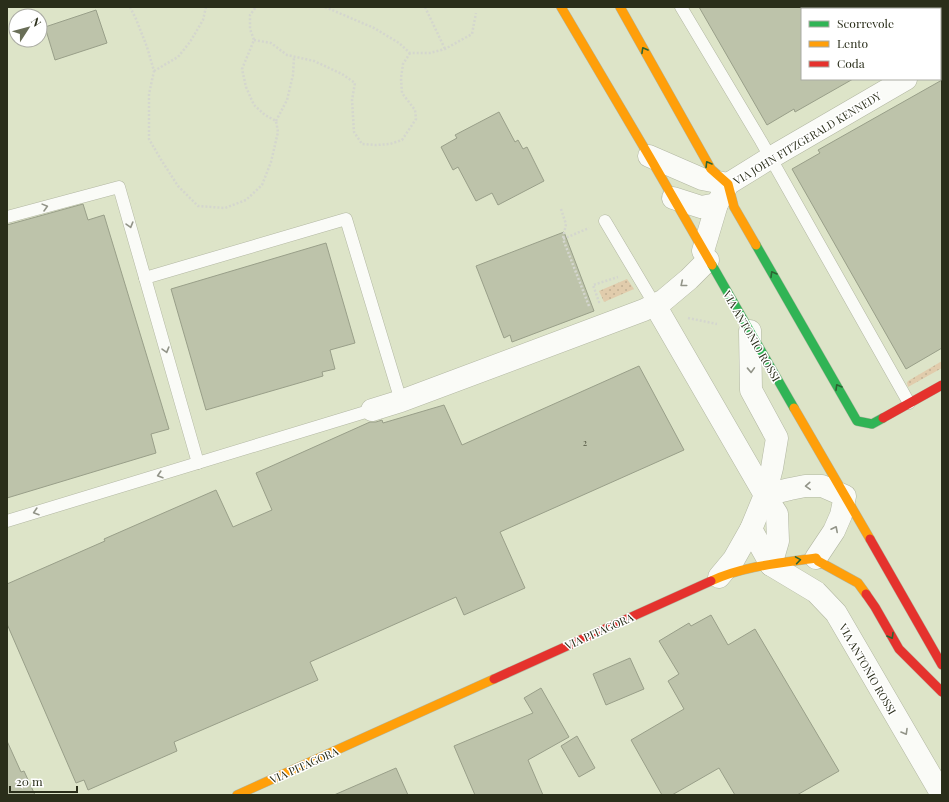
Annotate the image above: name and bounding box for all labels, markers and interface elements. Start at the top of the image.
north arrow [8,8,48,48]
legend [801,8,941,80]
text: N [28,14,45,29]
text: Scorrevole [837,15,894,31]
text: Lento [837,35,869,51]
one-way arrow [642,47,649,55]
text: Coda [837,55,865,71]
street label: VIA JOHN FITZGERALD KENNEDY [729,88,884,189]
one-way arrow [705,161,712,168]
one-way arrow [41,203,48,212]
one-way arrow [125,221,134,228]
one-way arrow [771,271,778,278]
one-way arrow [681,279,688,286]
street label: VIA ANTONIO ROSSI [719,287,784,384]
one-way arrow [161,346,169,353]
one-way arrow [747,367,755,373]
one-way arrow [835,384,842,391]
house number: 2 [583,436,587,448]
one-way arrow [157,470,164,479]
one-way arrow [805,482,811,491]
one-way arrow [33,507,40,516]
one-way arrow [830,526,838,533]
one-way arrow [795,557,801,565]
street label: VIA PITAGORA [561,609,636,653]
street label: VIA ANTONIO ROSSI [835,620,900,717]
one-way arrow [887,631,894,639]
one-way arrow [900,728,907,735]
street label: VIA PITAGORA [266,743,341,787]
scale bar [10,768,77,794]
text: 20 m [16,773,43,789]

